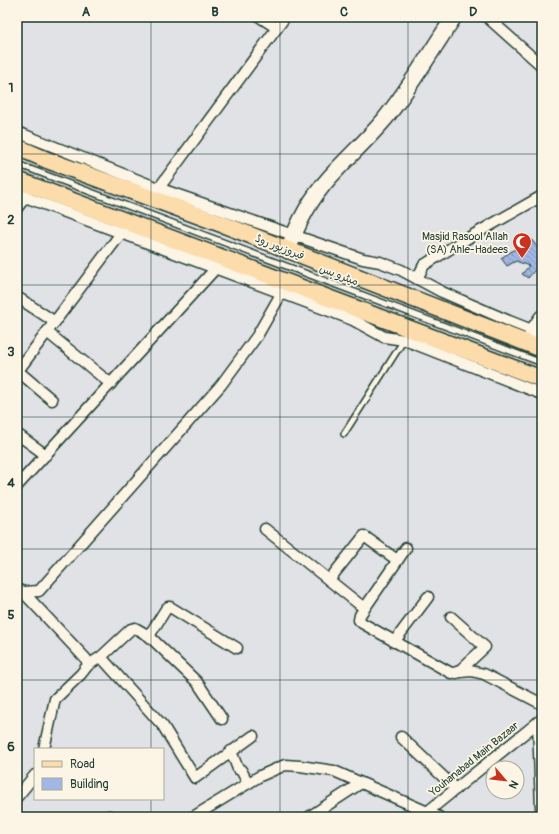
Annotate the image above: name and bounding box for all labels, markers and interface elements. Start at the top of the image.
text: A [82,4,91,20]
text: B [211,4,219,20]
text: C [340,4,348,20]
text: D [469,4,477,20]
text: 1 [8,80,14,96]
text: 2 [7,212,15,228]
place label: Masjid Rasool Allah (SA) Ahle-Hadees [422,230,508,256]
mosque icon: Masjid Rasool Allah (SA) Ahle-Hadees [511,231,533,259]
street label: فیروزپور روڈ [253,232,306,263]
street label: میٹرو بس [317,262,360,289]
text: 3 [7,344,15,360]
text: 4 [7,475,15,491]
text: 5 [7,607,15,623]
street label: Youhanabad Main Bazaar [426,719,521,800]
text: 6 [7,739,15,755]
legend [34,748,164,800]
text: Road [70,757,95,772]
north arrow [485,760,525,800]
text: Building [70,777,109,792]
text: N [506,778,521,791]

